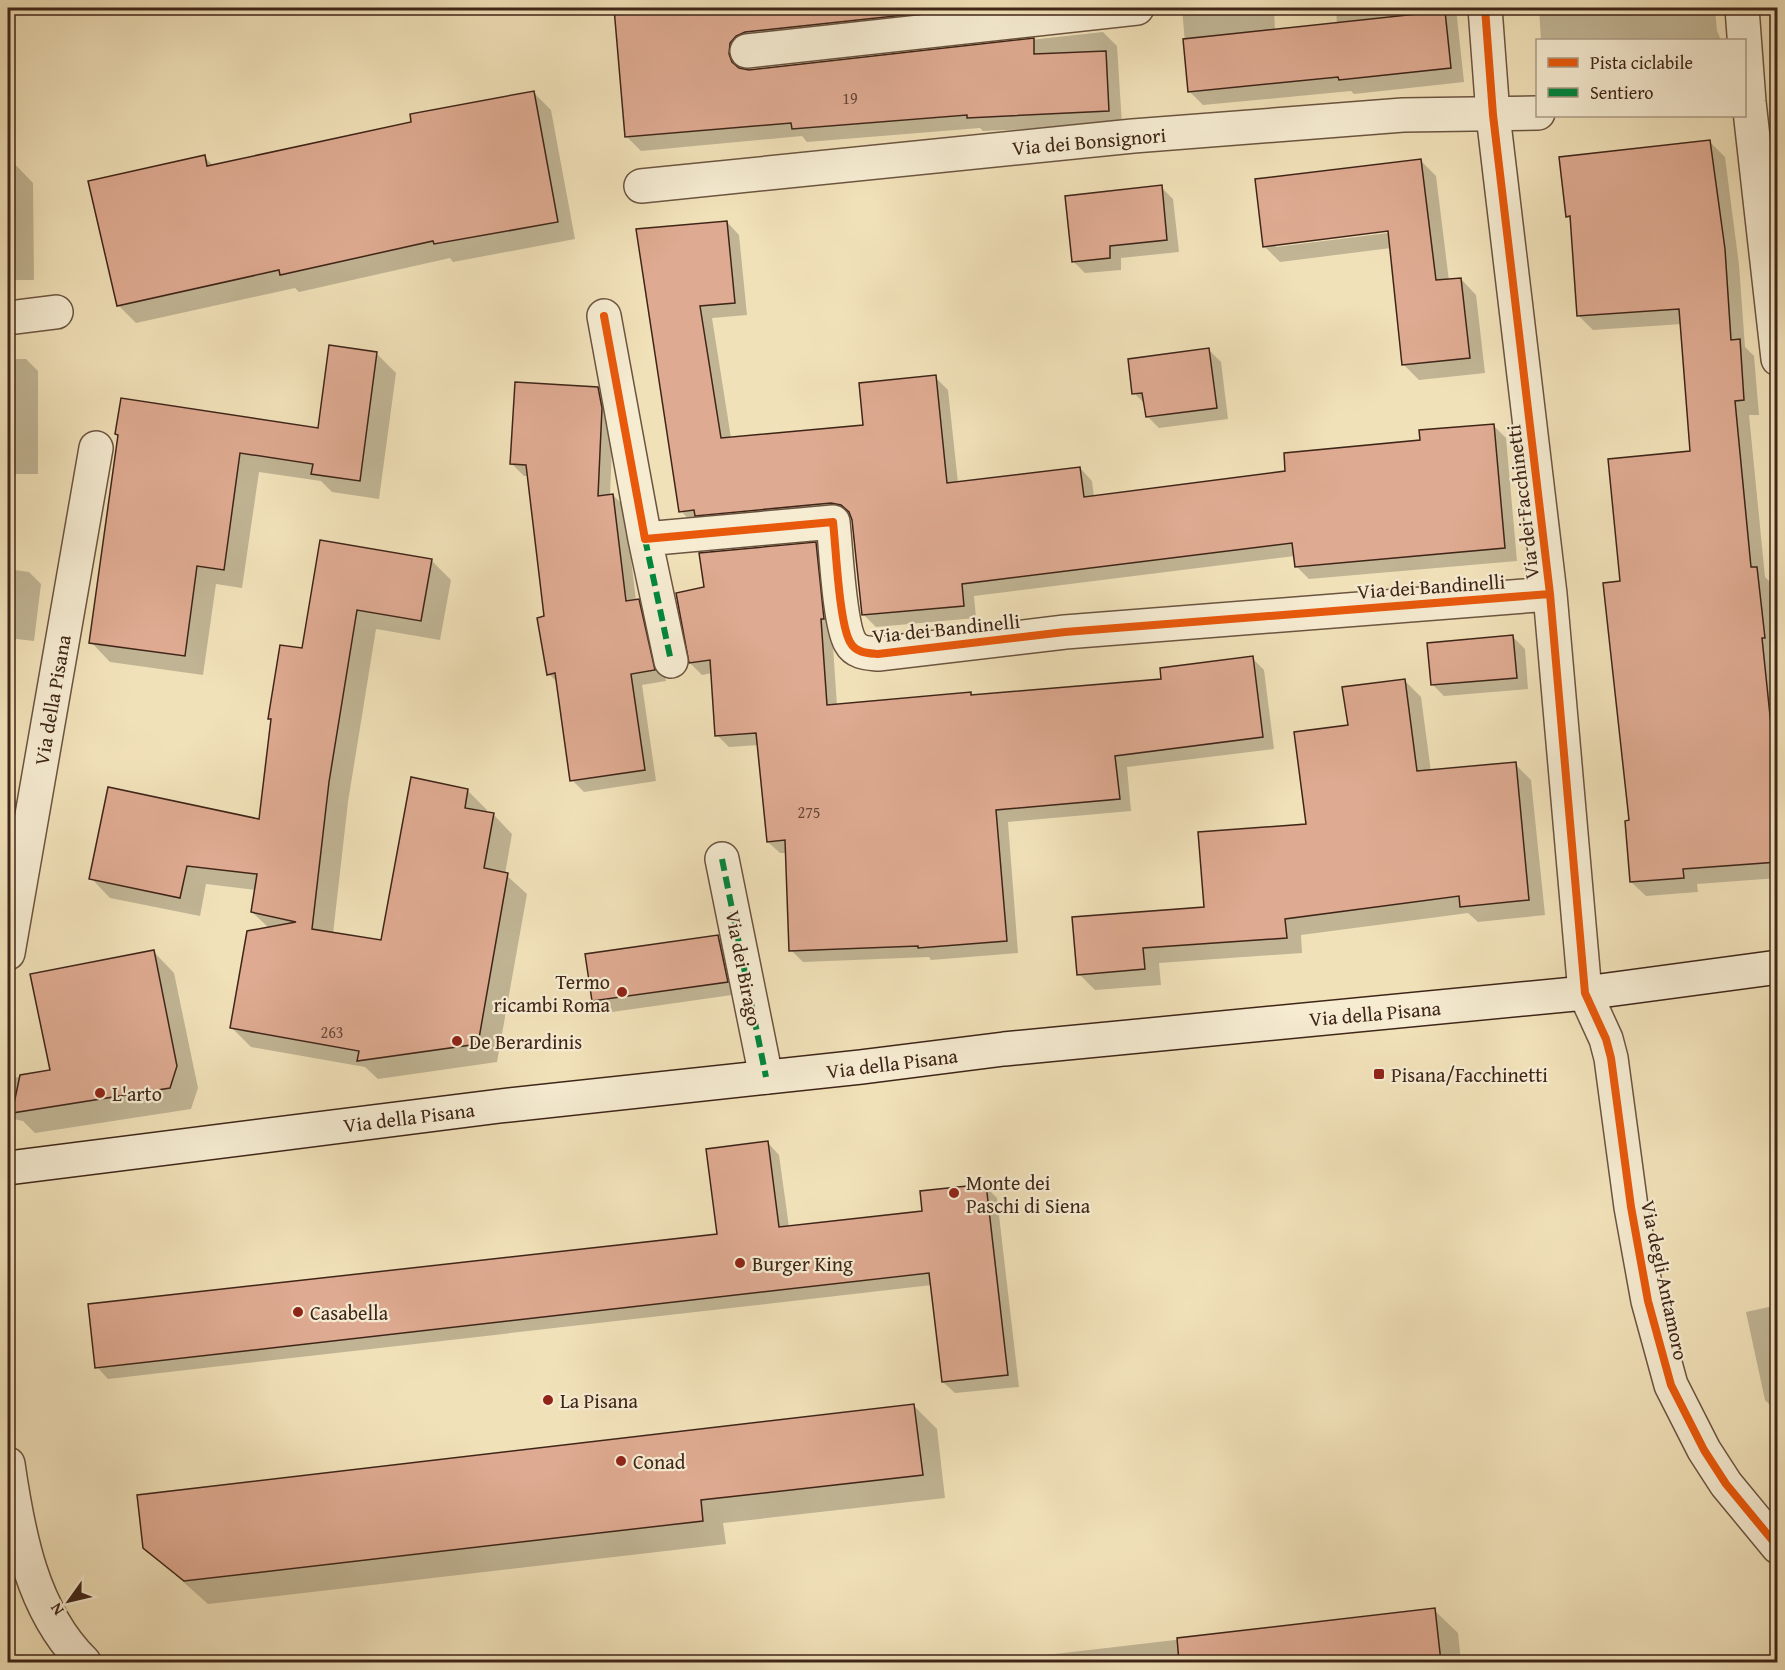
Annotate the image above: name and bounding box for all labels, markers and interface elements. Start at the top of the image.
legend [1536,39,1746,117]
text: Pista ciclabile [1590,49,1693,76]
text: Sentiero [1590,79,1654,106]
house number: 19 [842,86,858,110]
street label: Via dei Bonsignori [1011,120,1167,162]
street label: Via dei Facchinetti [1498,423,1546,581]
street label: Via dei Bandinelli [1356,566,1506,606]
street label: Via dei Bandinelli [871,606,1022,650]
street label: Via della Pisana [26,632,78,768]
house number: 275 [797,800,821,824]
street label: Via dei Birago [719,908,769,1028]
place label: Termo ricambi Roma [494,967,611,1019]
marker: Termo ricambi Roma [615,985,629,999]
street label: Via della Pisana [1308,993,1443,1033]
house number: 263 [320,1020,344,1044]
place label: De Berardinis [469,1027,582,1056]
marker: De Berardinis [450,1034,464,1048]
street label: Via della Pisana [825,1040,960,1085]
place label: Pisana/Facchinetti [1391,1060,1548,1089]
marker: Pisana/Facchinetti [1372,1067,1386,1081]
place label: L'arto [112,1079,162,1108]
marker: L'arto [93,1086,107,1100]
street label: Via della Pisana [342,1094,477,1139]
place label: Monte dei Paschi di Siena [966,1168,1091,1220]
marker: Monte dei Paschi di Siena [947,1186,961,1200]
street label: Via degli Antamoro [1634,1197,1696,1363]
place label: Burger King [752,1249,853,1278]
marker: Burger King [733,1256,747,1270]
place label: Casabella [310,1298,389,1327]
marker: Casabella [291,1305,305,1319]
place label: La Pisana [560,1386,639,1415]
marker: La Pisana [541,1393,555,1407]
place label: Conad [633,1447,686,1476]
marker: Conad [614,1454,628,1468]
north arrow [39,1571,99,1631]
text: N [43,1598,70,1621]

